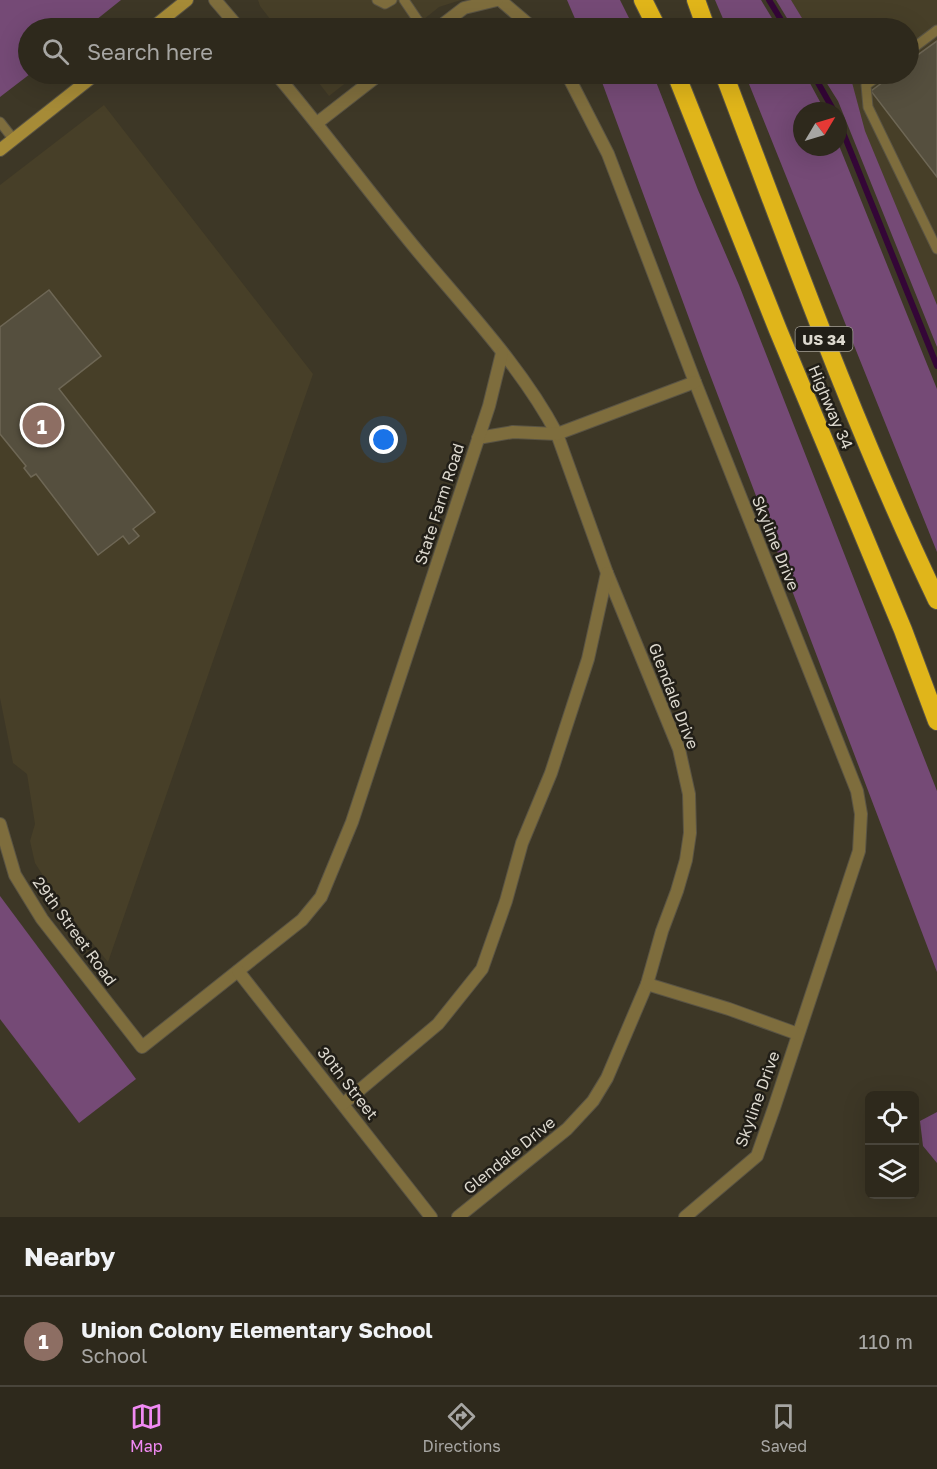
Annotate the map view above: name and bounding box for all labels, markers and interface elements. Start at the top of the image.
search box [18,18,919,84]
icon: search [39,35,72,68]
text: Search here [87,38,213,65]
north arrow [793,102,847,156]
road number: US 34 [796,327,852,351]
street label: Highway 34 [804,362,858,452]
pin: 1 [22,402,62,448]
your location [369,425,398,454]
street label: State Farm Road [410,441,468,567]
street label: Skyline Drive [748,493,804,593]
street label: Glendale Drive [645,640,703,752]
street label: 29th Street Road [29,873,121,989]
street label: 30th Street [313,1043,383,1123]
street label: Skyline Drive [730,1048,784,1150]
map controls [865,1091,919,1199]
button: locate [865,1091,919,1145]
street label: Glendale Drive [459,1112,559,1198]
button: layers [865,1145,919,1199]
text: Nearby [24,1241,115,1272]
text: Union Colony Elementary School [81,1316,433,1343]
text: 1 [38,1329,49,1353]
text: 110 m [859,1329,913,1353]
text: School [81,1343,147,1367]
tab: Map [130,1400,163,1456]
tab: Directions [423,1400,501,1456]
tab: Saved [760,1400,807,1456]

